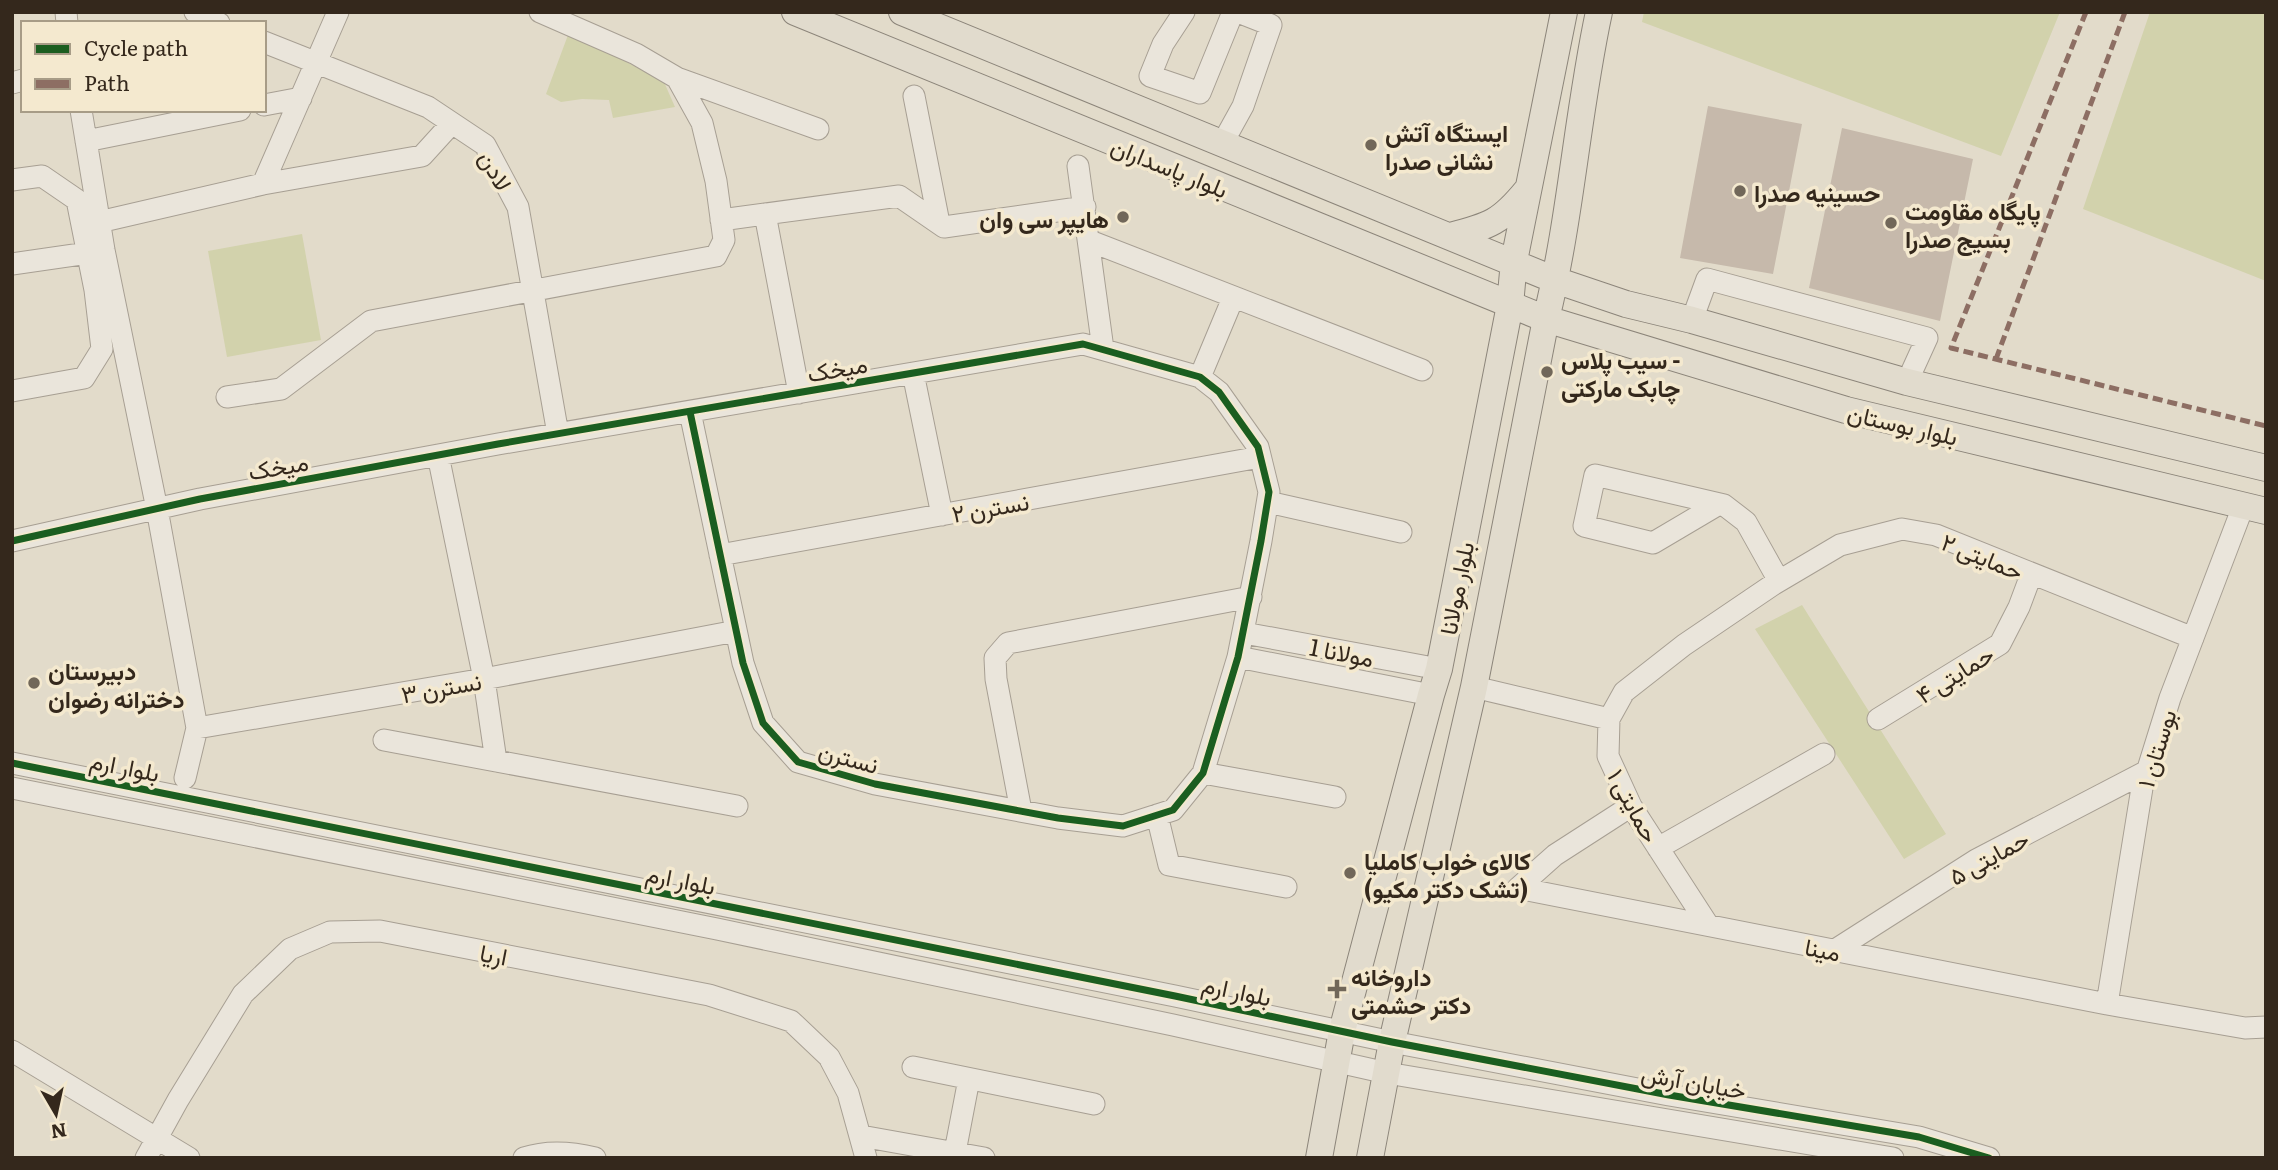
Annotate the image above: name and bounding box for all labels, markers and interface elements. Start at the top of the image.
legend [21,21,266,112]
text: Cycle path [84,31,188,62]
text: Path [84,66,130,97]
place label: ایستگاه آتش نشانی صدرا [1385,114,1508,177]
street label: بلوار پاسداران [1106,127,1234,206]
marker: ایستگاه آتش نشانی صدرا [1363,137,1379,153]
street label: لادن [472,143,522,197]
place label: حسینیه صدرا [1754,174,1880,209]
marker: حسینیه صدرا [1732,183,1748,199]
place label: پایگاه مقاومت بسیج صدرا [1905,192,2041,257]
place label: هایپر سی وان [979,200,1109,236]
marker: هایپر سی وان [1115,209,1131,225]
marker: پایگاه مقاومت بسیج صدرا [1883,215,1899,231]
place label: سیب پلاس - چابک مارکتی [1561,341,1680,405]
street label: میخک [804,345,870,389]
marker: سیب پلاس - چابک مارکتی [1539,364,1555,380]
street label: بلوار بوستان [1844,393,1962,453]
street label: میخک [245,443,311,487]
street label: نسترن ۲ [949,482,1031,530]
street label: حمایتی ۲ [1937,523,2029,587]
street label: بلوار مولانا [1429,538,1481,638]
street label: مولانا 1 [1307,628,1377,674]
street label: حمایتی ۴ [1908,635,2000,711]
place label: دبیرستان دخترانه رضوان [48,652,185,715]
street label: نسترن ۳ [398,662,484,710]
marker: دبیرستان دخترانه رضوان [26,675,42,691]
street label: بوستان ۱ [2127,705,2183,791]
street label: نسترن [815,731,883,781]
street label: بلوار ارم [87,741,163,790]
street label: حمایتی ۱ [1600,762,1670,848]
street label: حمایتی ۵ [1942,820,2034,892]
place label: کالای خواب کاملیا (تشک دکتر مکیو) [1364,842,1531,905]
street label: بلوار ارم [643,854,719,903]
marker: کالای خواب کاملیا (تشک دکتر مکیو) [1342,865,1358,881]
street label: مینا [1802,927,1844,969]
street label: اریا [477,933,511,973]
place label: داروخانه دکتر حشمتی [1351,958,1471,1021]
street label: بلوار ارم [1199,965,1275,1014]
marker: داروخانه دکتر حشمتی [1329,981,1345,997]
street label: خیابان آرش [1639,1054,1749,1106]
north arrow [21,1079,91,1149]
text: N [49,1117,69,1147]

